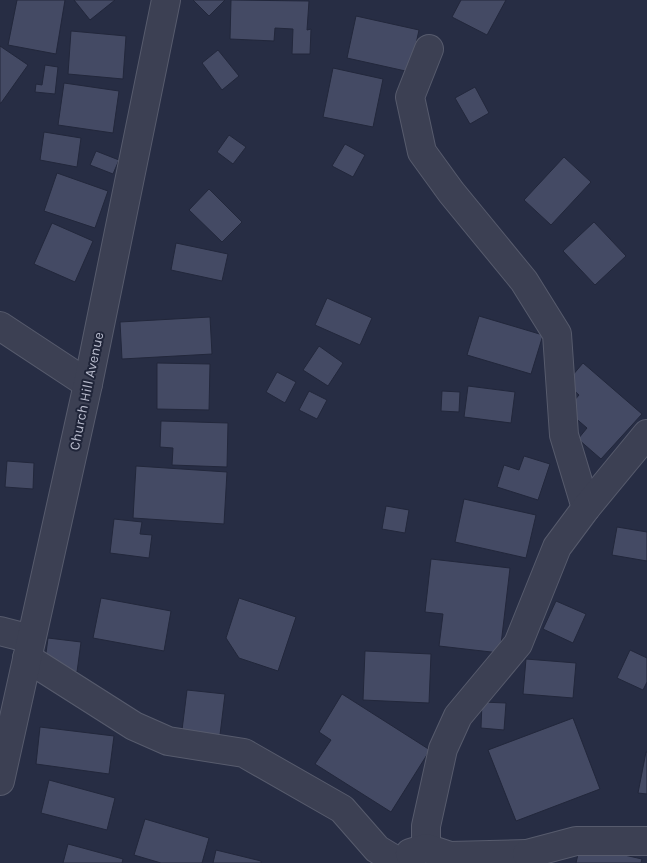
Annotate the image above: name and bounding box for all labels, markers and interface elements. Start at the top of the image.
street label: Church Hill Avenue [66,330,107,452]

